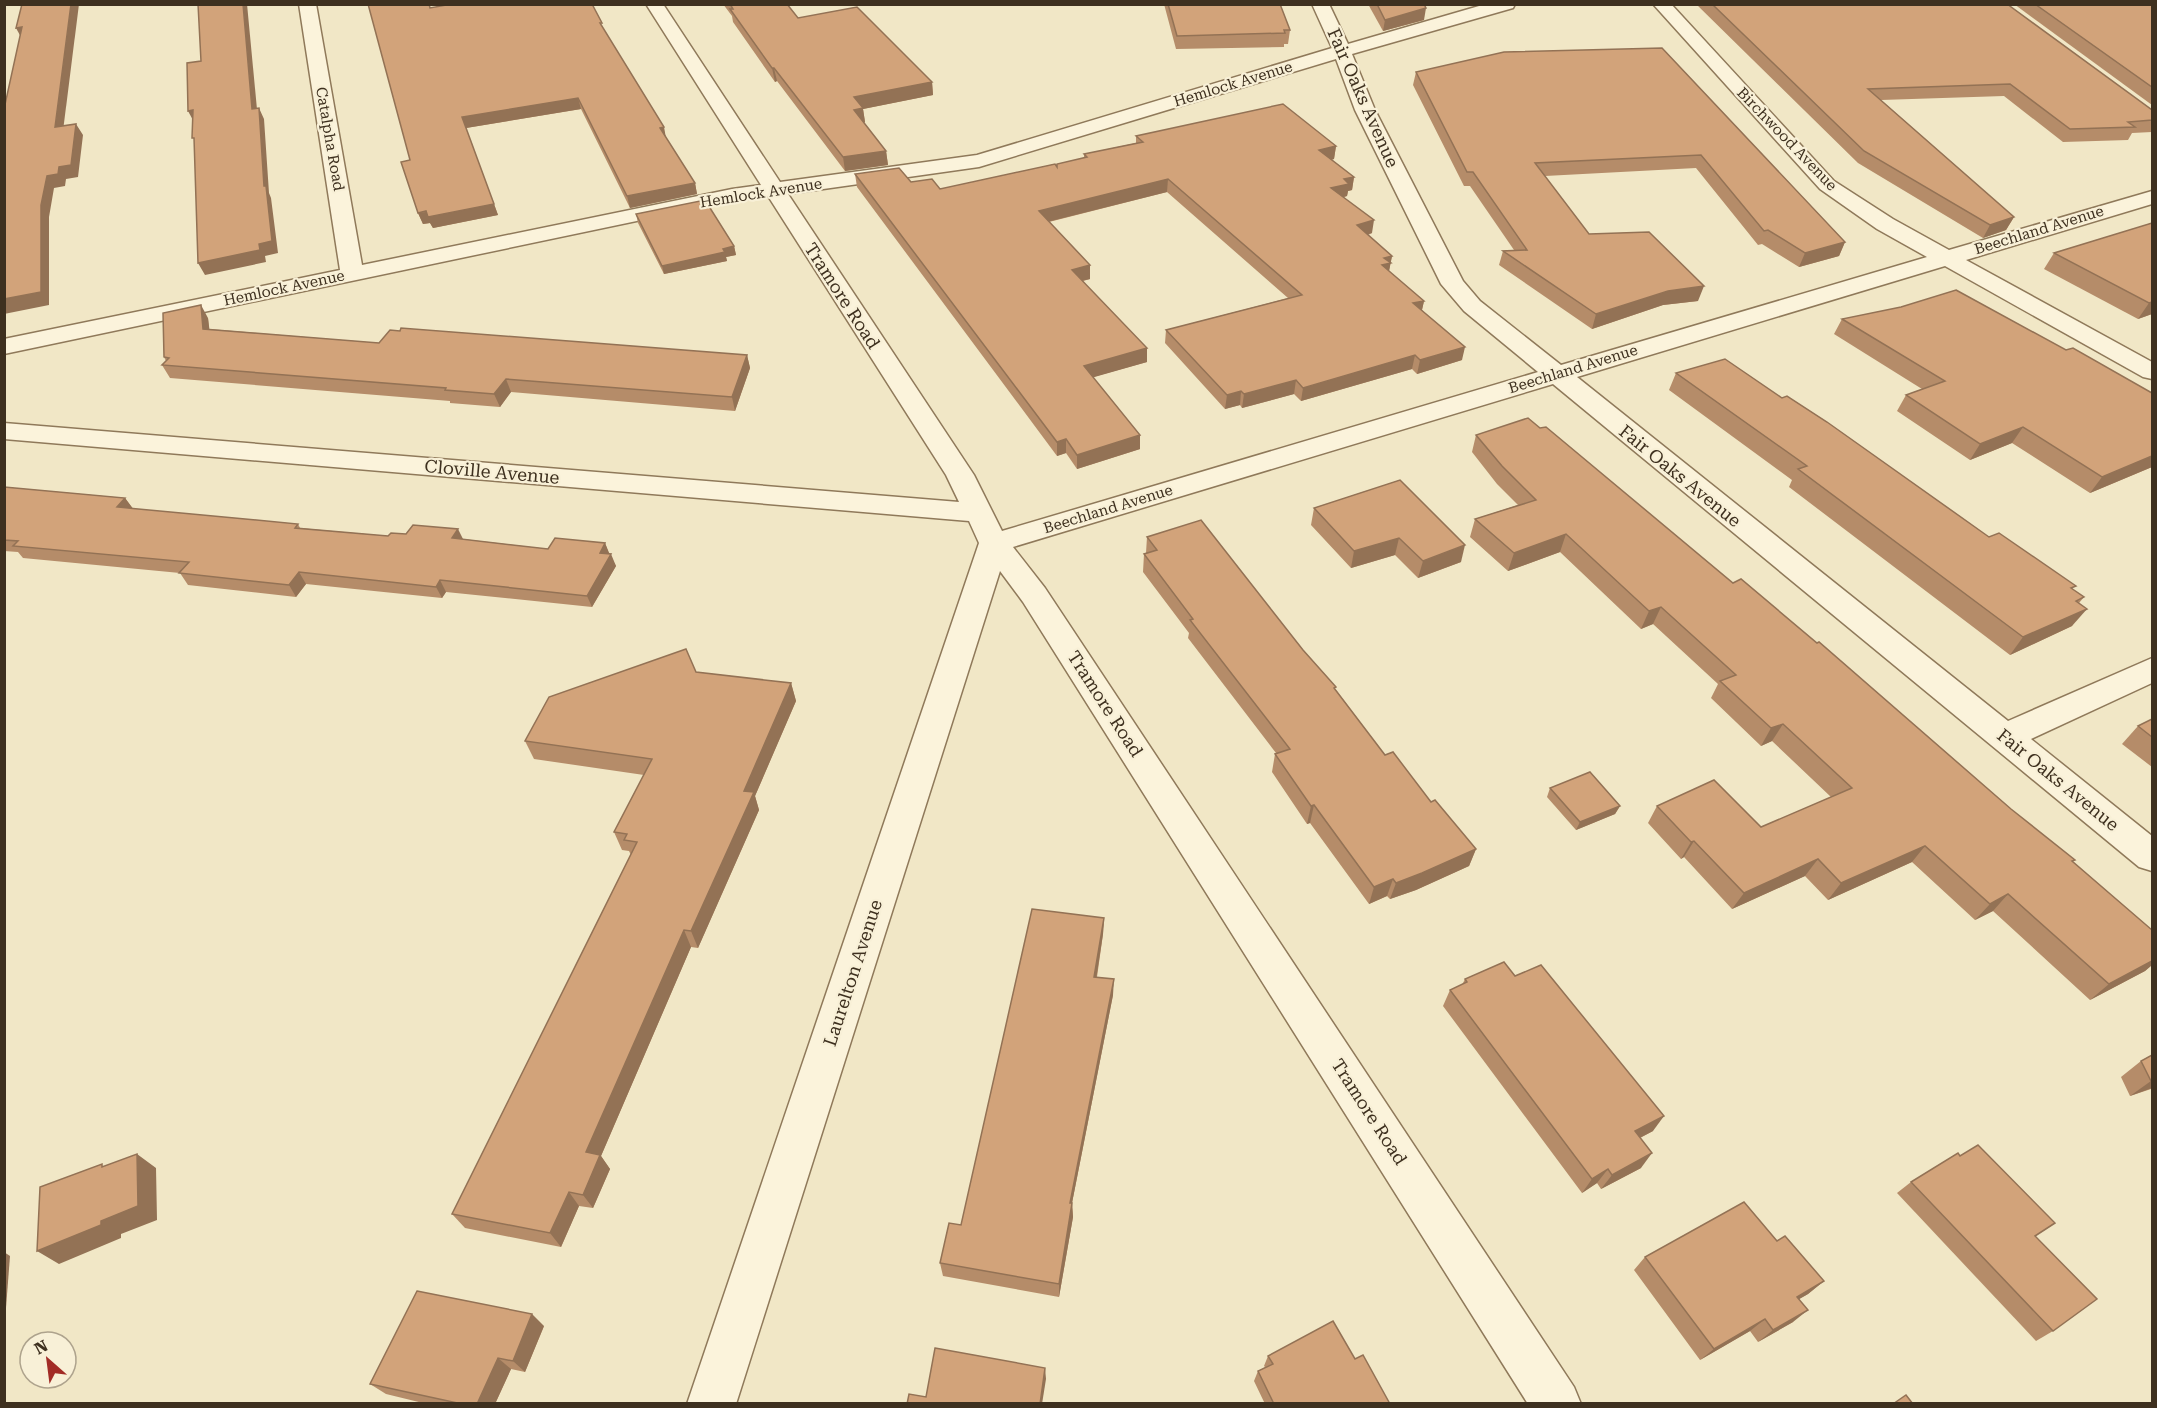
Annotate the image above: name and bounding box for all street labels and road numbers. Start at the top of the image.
street label: Fair Oaks Avenue [1323,25,1404,171]
street label: Hemlock Avenue [1171,57,1295,111]
street label: Birchwood Avenue [1733,84,1841,194]
street label: Catalpha Road [312,86,348,193]
street label: Hemlock Avenue [699,174,823,212]
street label: Beechland Avenue [1972,202,2106,258]
street label: Tramore Road [800,239,885,353]
street label: Hemlock Avenue [222,266,346,310]
street label: Beechland Avenue [1506,341,1640,397]
street label: Fair Oaks Avenue [1615,420,1745,531]
street label: Cloville Avenue [424,455,561,488]
street label: Beechland Avenue [1041,481,1175,537]
street label: Tramore Road [1063,647,1148,761]
street label: Fair Oaks Avenue [1993,724,2123,835]
street label: Laurelton Avenue [819,897,886,1049]
street label: Tramore Road [1327,1055,1412,1169]

